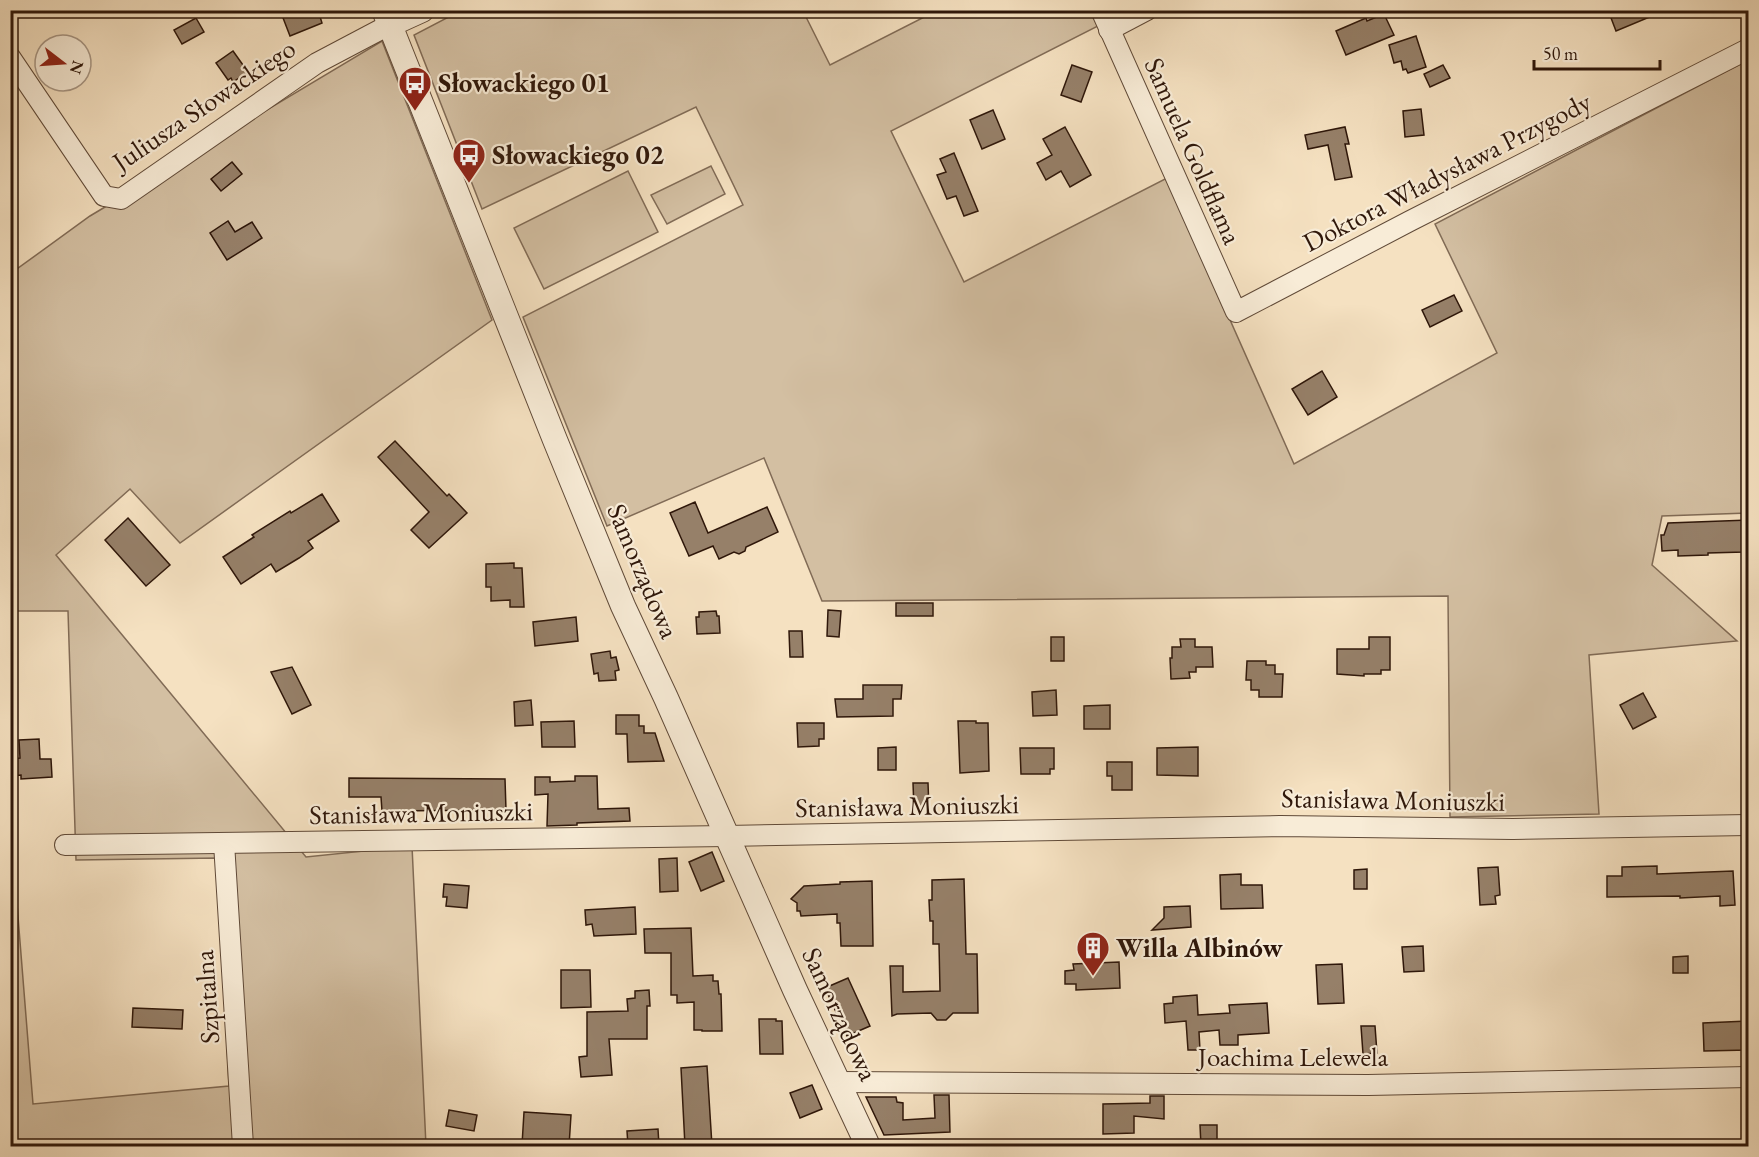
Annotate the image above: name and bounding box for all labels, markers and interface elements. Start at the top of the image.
street label: Juliusza Słowackiego [104,30,302,180]
north arrow [33,33,93,93]
scale bar [1534,33,1660,71]
text: 50 m [1543,42,1578,65]
street label: Samuela Goldflama [1137,52,1250,250]
text: N [65,58,89,77]
bus stop icon: Słowackiego 01 [397,65,433,112]
place label: Słowackiego 01 [438,65,610,100]
street label: Doktora Władysława Przygody [1297,84,1597,260]
bus stop icon: Słowackiego 02 [451,137,487,184]
place label: Słowackiego 02 [492,137,664,172]
street label: Samorządowa [599,498,688,644]
street label: Stanisława Moniuszki [1281,780,1506,819]
street label: Stanisława Moniuszki [795,786,1020,825]
street label: Stanisława Moniuszki [309,793,534,832]
building icon: Willa Albinów [1075,930,1111,977]
place label: Willa Albinów [1116,930,1284,965]
street label: Samorządowa [794,942,887,1086]
street label: Szpitalna [186,949,227,1045]
street label: Joachima Lelewela [1196,1039,1388,1074]

